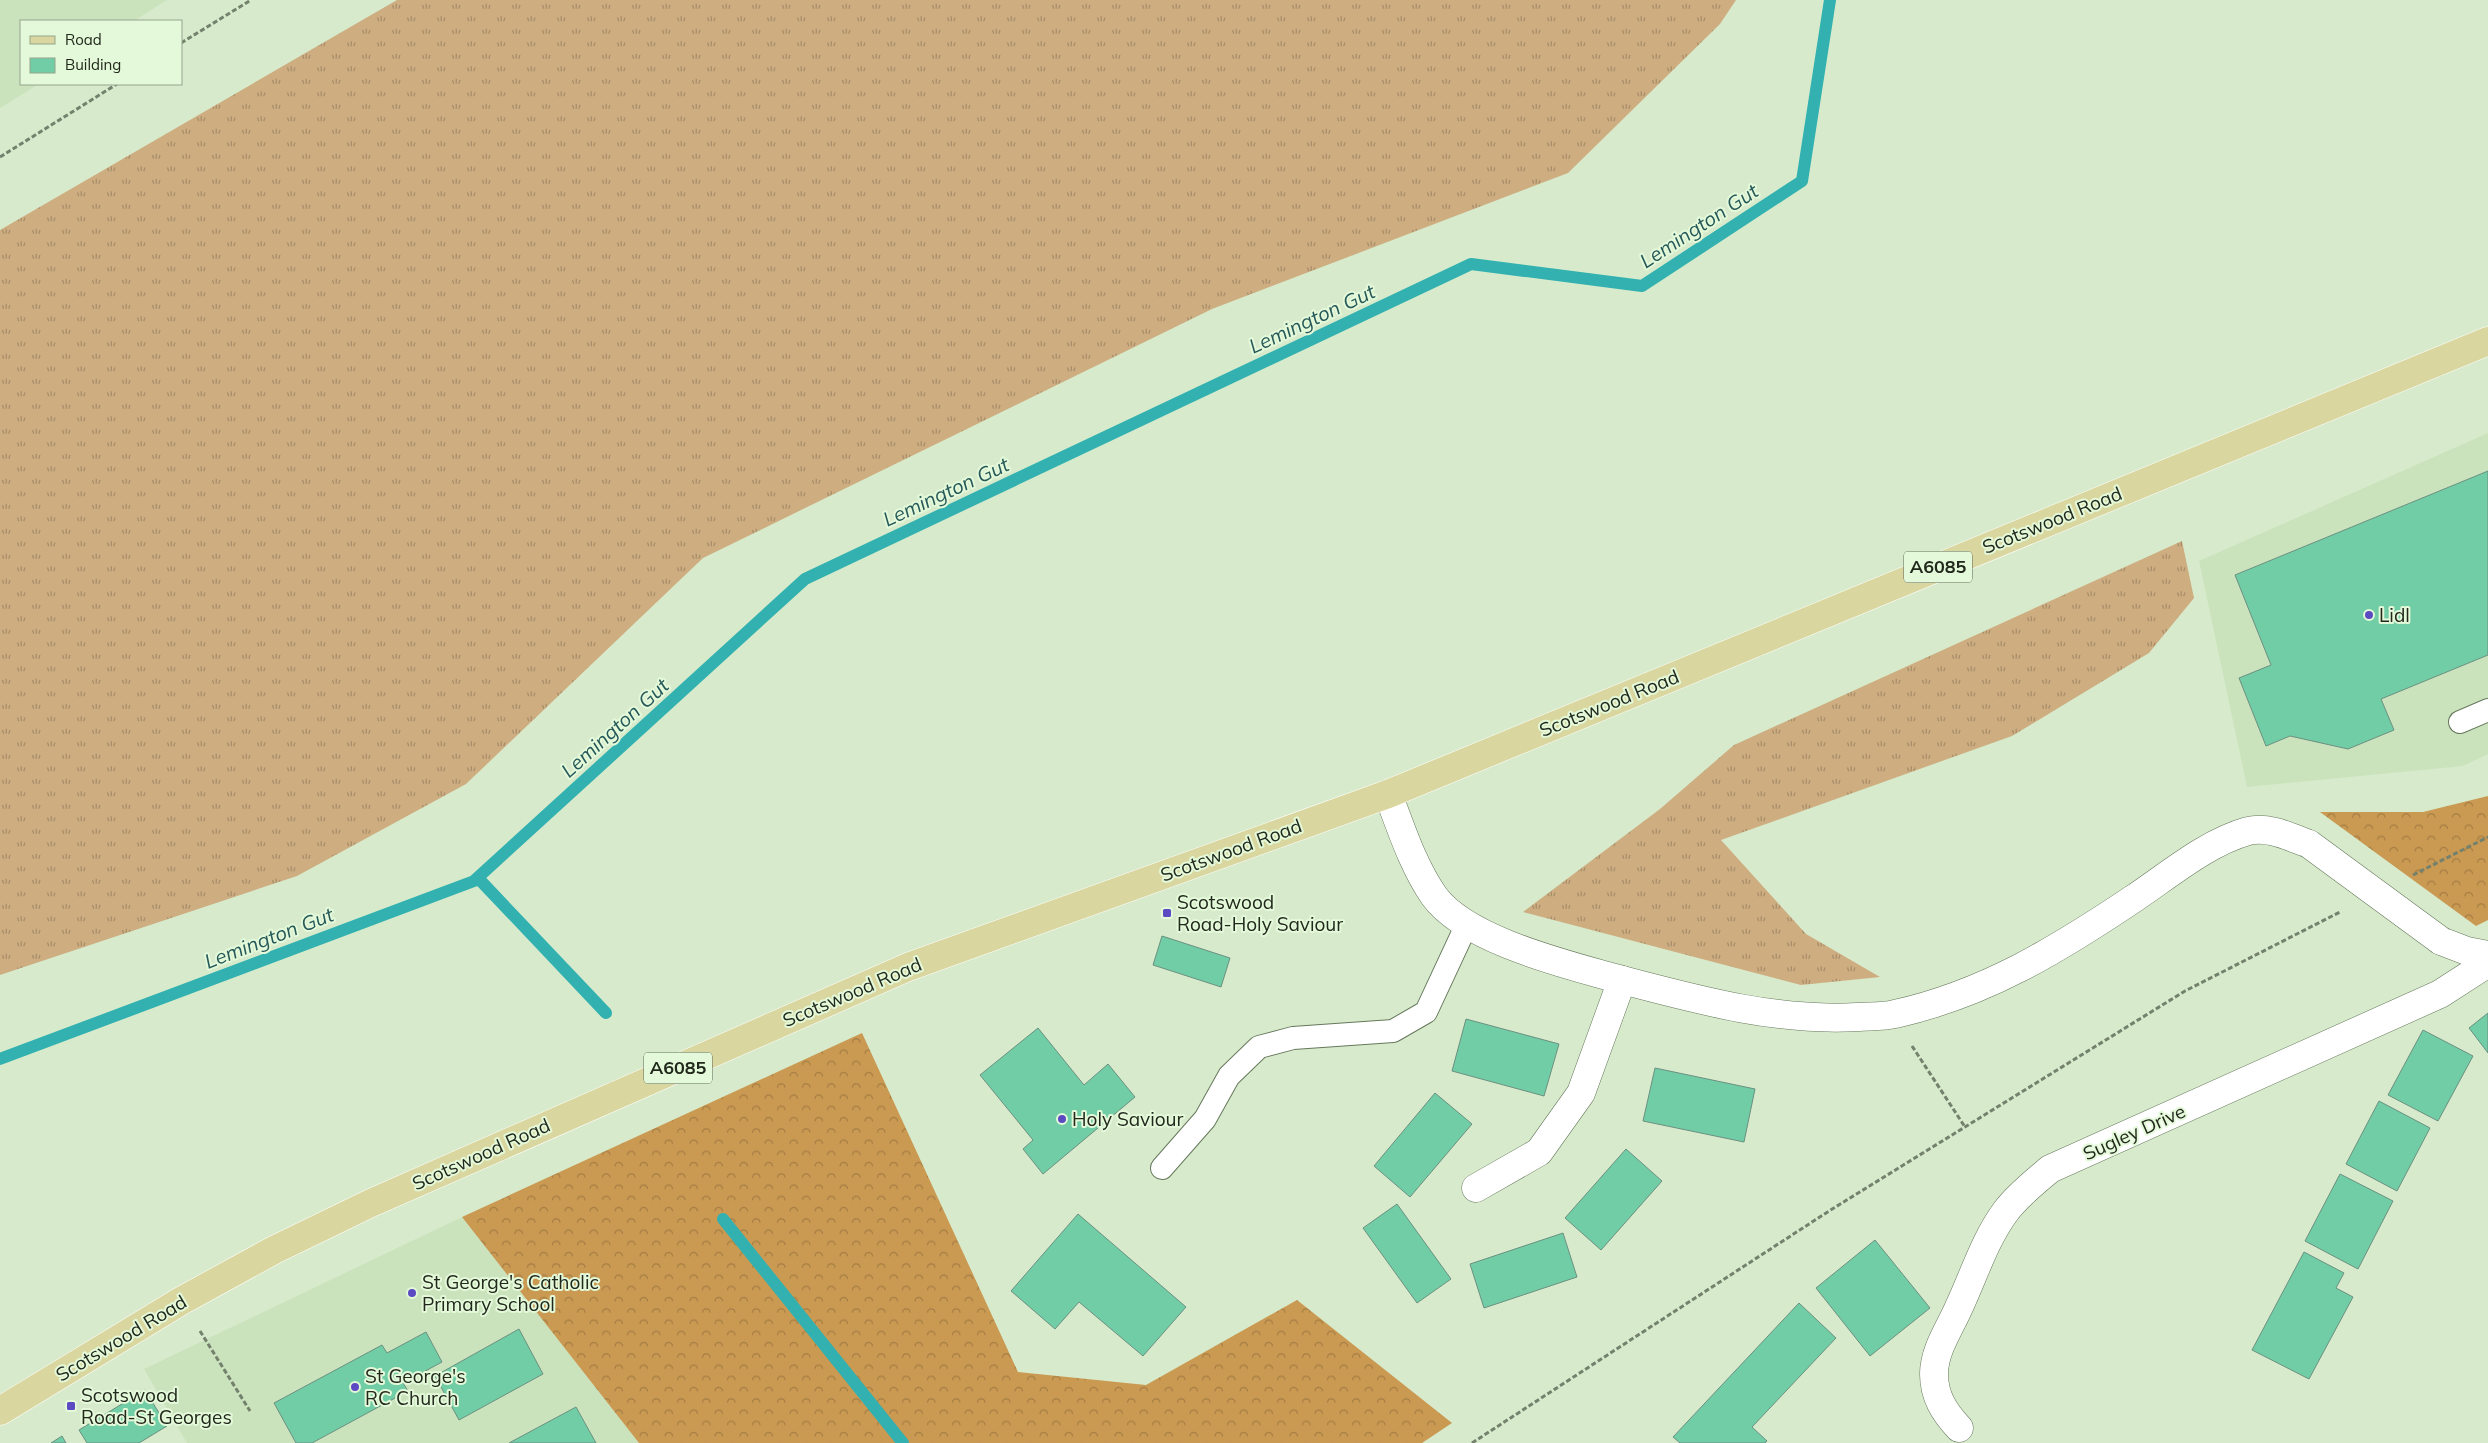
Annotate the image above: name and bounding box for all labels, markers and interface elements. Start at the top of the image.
legend [20,20,182,85]
text: Road [65,30,102,49]
text: Building [65,55,121,74]
water label: Lemington Gut [1635,177,1763,273]
water label: Lemington Gut [1245,278,1380,359]
water label: Lemington Gut [879,451,1014,532]
street label: Scotswood Road [1979,481,2125,559]
road number: A6085 [1904,552,1972,582]
place label: Lidl [2379,603,2410,627]
marker: Lidl [2363,609,2375,621]
street label: Scotswood Road [1536,664,1682,742]
water label: Lemington Gut [556,672,674,782]
street label: Scotswood Road [1157,813,1305,887]
place label: Scotswood Road-Holy Saviour [1177,890,1343,936]
water label: Lemington Gut [201,901,338,974]
marker: Scotswood Road-Holy Saviour [1161,907,1173,919]
street label: Scotswood Road [779,952,925,1032]
road number: A6085 [644,1052,712,1084]
street label: Sugley Drive [2079,1099,2189,1165]
place label: Holy Saviour [1072,1107,1184,1131]
street label: Scotswood Road [408,1113,554,1195]
marker: Holy Saviour [1056,1113,1068,1125]
place label: St George's Catholic Primary School [422,1270,599,1316]
marker: St George's Catholic Primary School [406,1287,418,1299]
street label: Scotswood Road [51,1289,191,1387]
place label: St George's RC Church [365,1364,466,1410]
marker: St George's RC Church [349,1381,361,1393]
place label: Scotswood Road-St Georges [81,1383,232,1429]
marker: Scotswood Road-St Georges [65,1400,77,1412]

